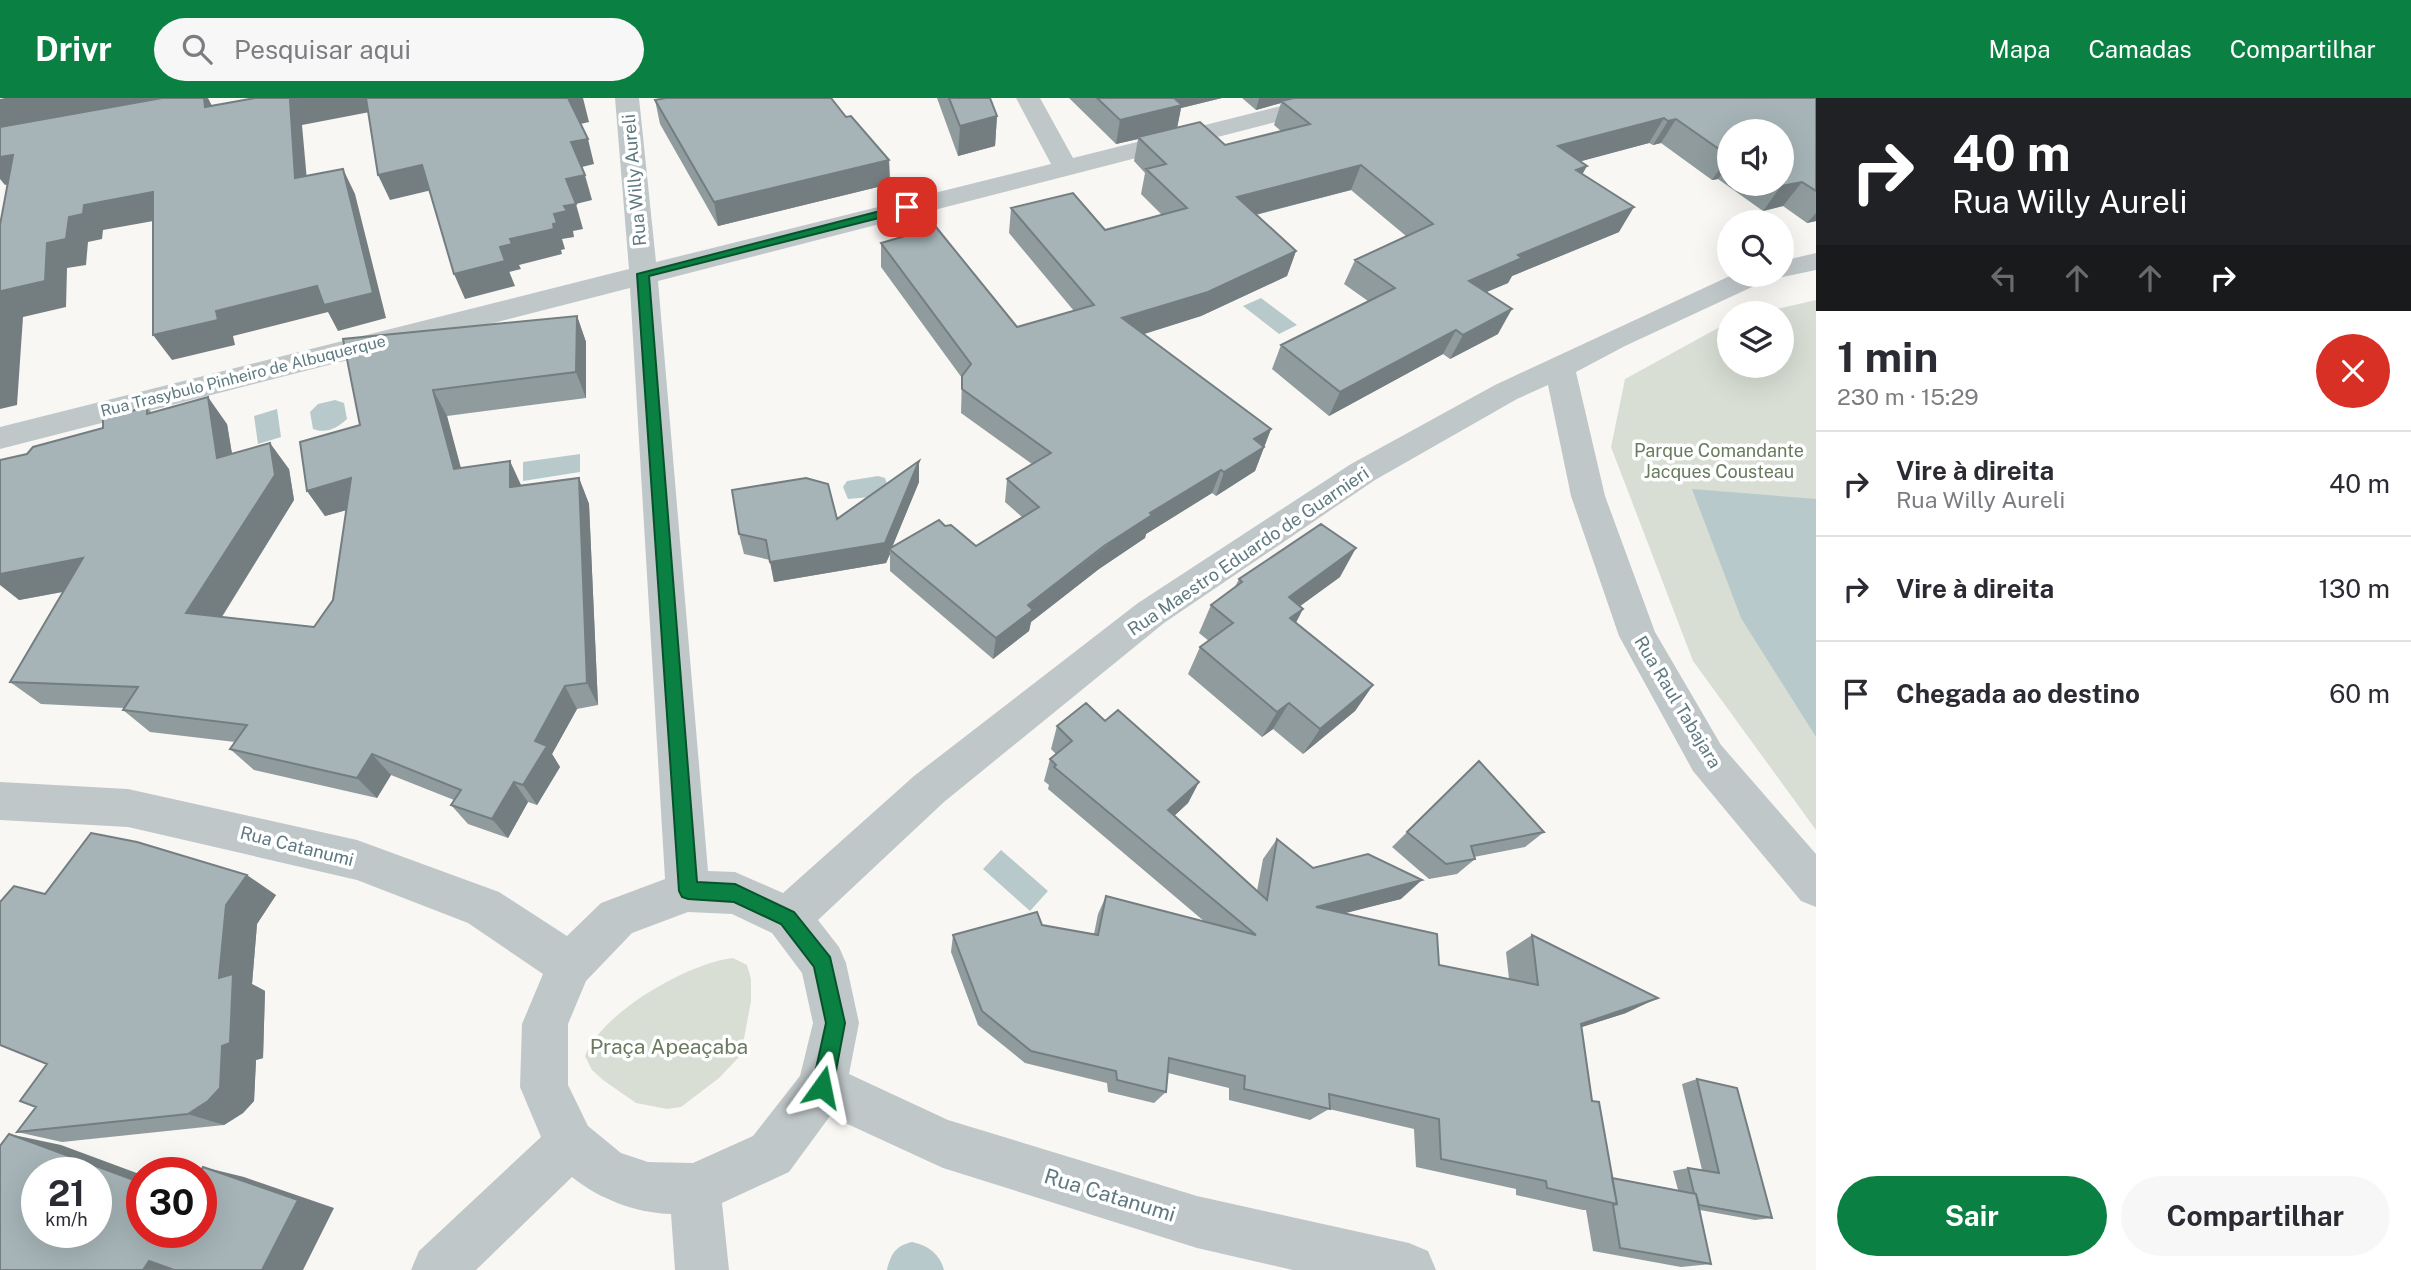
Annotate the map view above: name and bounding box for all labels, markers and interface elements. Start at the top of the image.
search box [154,18,644,81]
text: Drivr [35,30,112,68]
icon: search [178,30,216,68]
text: Pesquisar aqui [234,34,411,65]
text: Mapa [1989,35,2050,63]
text: Camadas [2088,35,2192,63]
text: Compartilhar [2230,35,2376,63]
street label: Rua Willy Aureli [618,113,650,247]
map controls [1717,119,1794,378]
button: sound [1717,119,1794,196]
text: 40 m [1952,124,2071,182]
icon: right [1837,126,1928,217]
pin [877,177,937,237]
text: Rua Willy Aureli [1952,183,2187,220]
icon: arrive [888,188,926,226]
button: search [1717,210,1794,287]
icon: left [1985,259,2023,297]
icon: ahead [2058,259,2096,297]
icon: ahead [2131,259,2169,297]
icon: right [2204,259,2242,297]
button: layers [1717,301,1794,378]
street label: Rua Trasybulo Pinheiro de Albuquerque [99,331,387,421]
text: 1 min [1837,332,1938,381]
button: close [2316,334,2390,408]
text: 230 m · 15:29 [1837,383,1979,410]
park label: Parque Comandante Jacques Cousteau [1634,440,1804,482]
text: Vire à direita [1896,455,2054,486]
street label: Rua Maestro Eduardo de Guarnieri [1123,462,1373,640]
icon: right [1837,465,1875,503]
text: 40 m [2329,468,2390,499]
text: Rua Willy Aureli [1896,486,2065,513]
icon: right [1837,570,1875,608]
text: Vire à direita [1896,573,2054,604]
text: 130 m [2318,573,2390,604]
street label: Rua Raul Tabajara [1630,632,1726,772]
icon: arrive [1837,675,1875,713]
text: Chegada ao destino [1896,678,2140,709]
text: 60 m [2329,678,2390,709]
street label: Rua Catanumi [238,822,356,870]
park label: Praça Apeaçaba [590,1034,748,1059]
position arrow [785,1050,859,1124]
speed limit sign: 30 [126,1157,217,1248]
street label: Rua Catanumi [1041,1163,1179,1227]
text: 21 [48,1173,85,1214]
button: Sair [1837,1176,2107,1256]
button: Compartilhar [2121,1176,2390,1256]
text: km/h [45,1209,88,1230]

